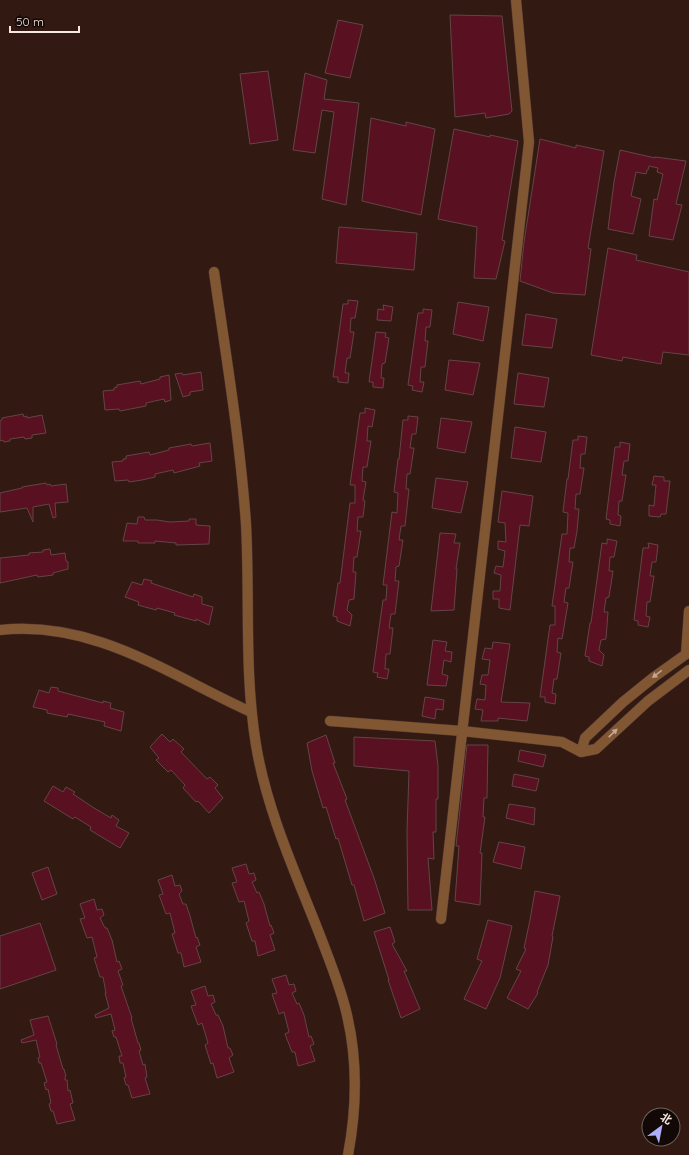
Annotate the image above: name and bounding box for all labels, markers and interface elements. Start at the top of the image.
scale bar [10,8,79,34]
text: 50 m [16,14,44,29]
one-way arrow [652,670,662,678]
one-way arrow [608,728,618,738]
north arrow [641,1107,681,1147]
text: 北 [658,1110,675,1127]

